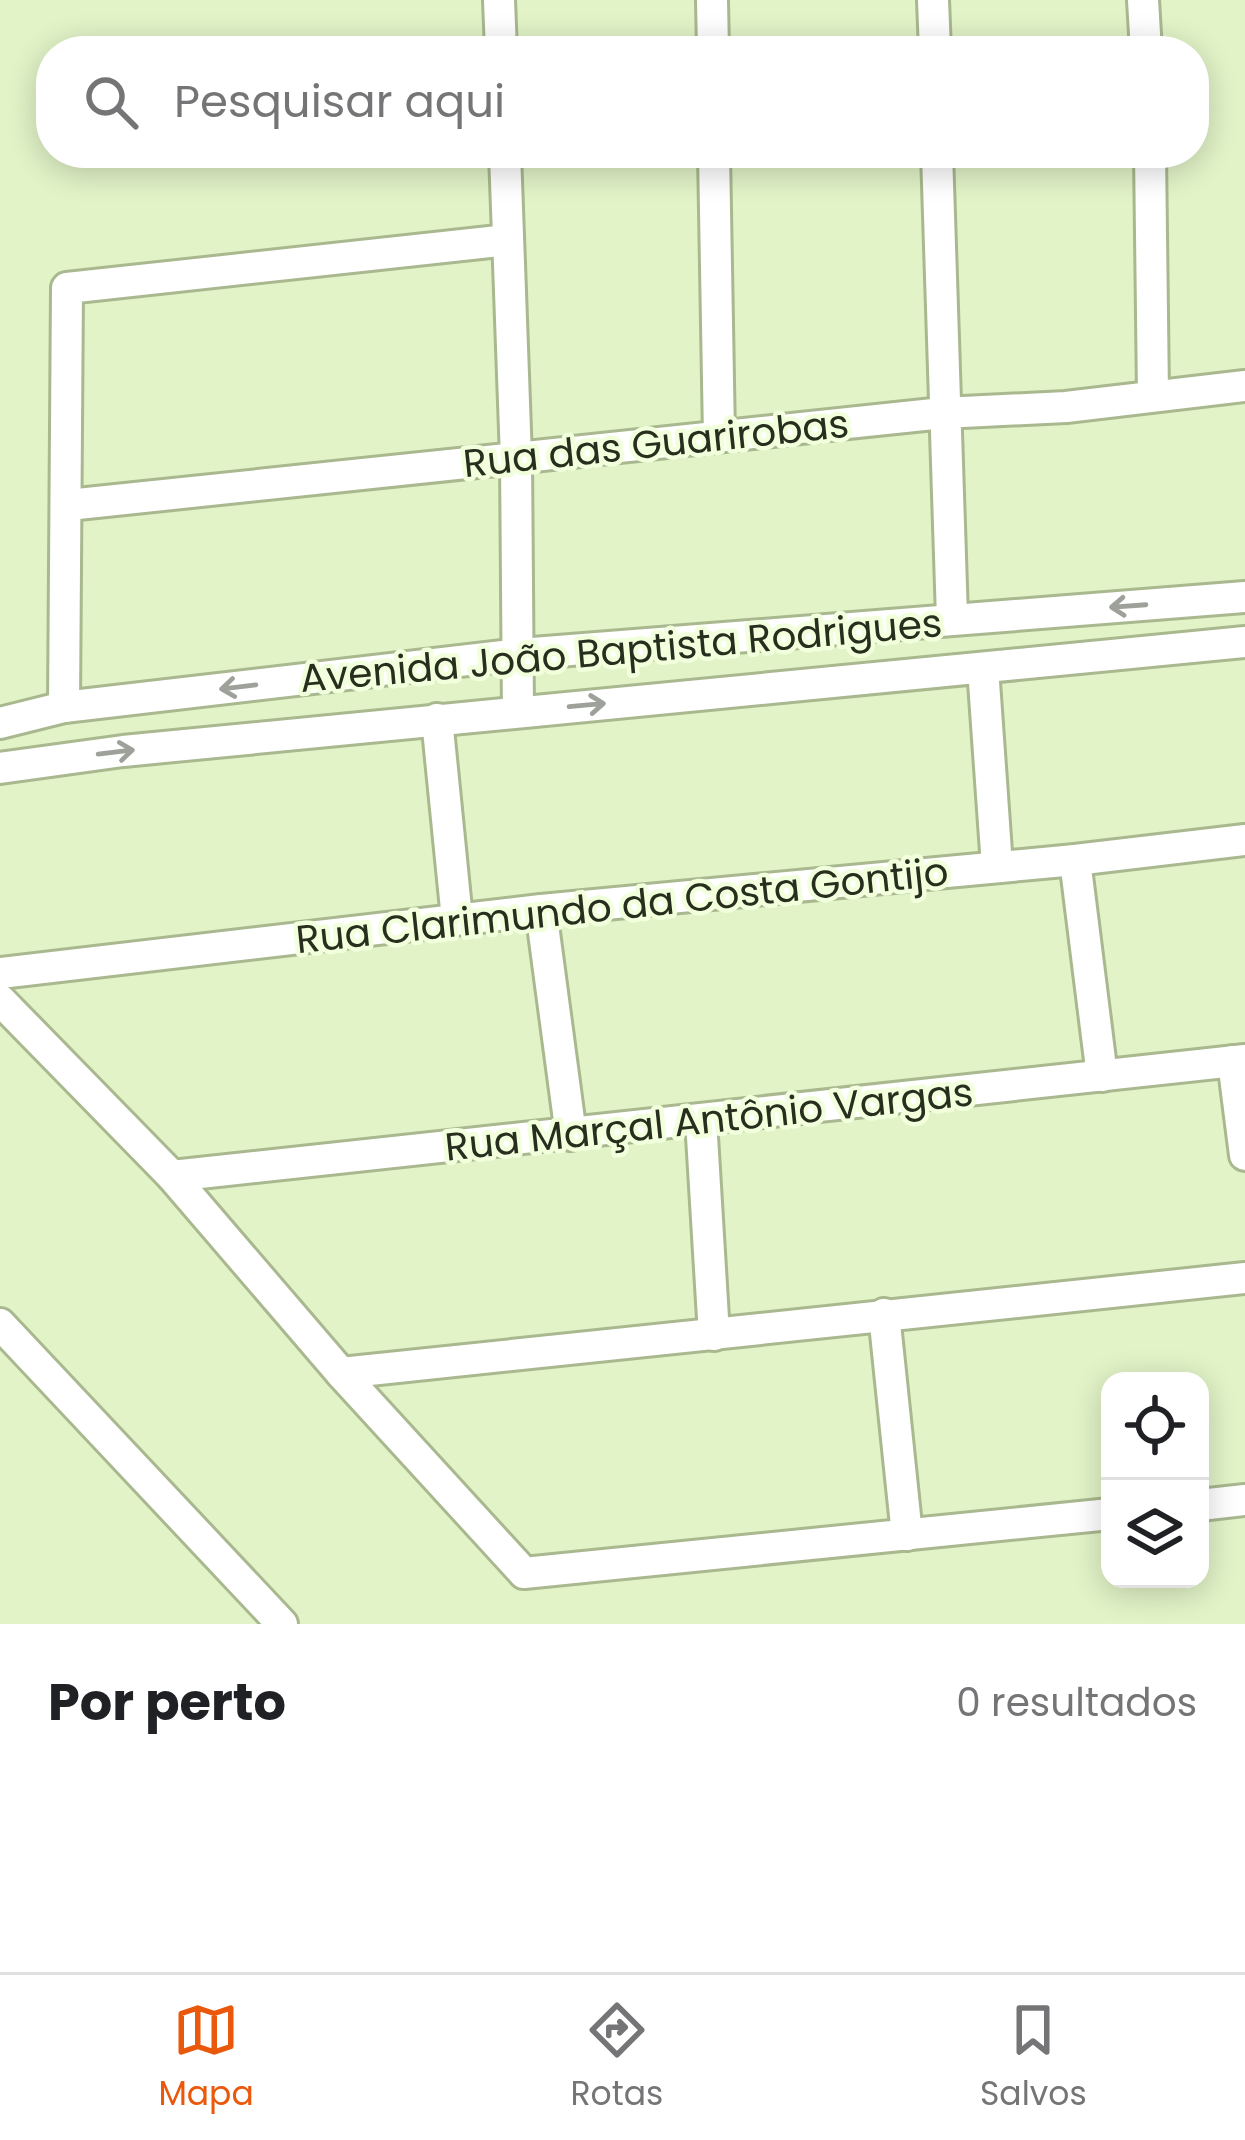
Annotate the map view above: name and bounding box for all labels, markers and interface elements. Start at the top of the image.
search box [36,36,1209,168]
icon: search [78,69,144,135]
text: Pesquisar aqui [174,70,505,133]
street label: Rua das Guarirobas [461,396,852,491]
street label: Avenida João Baptista Rodrigues [298,595,944,706]
one-way arrow [1109,595,1148,618]
one-way arrow [219,676,258,698]
one-way arrow [567,693,606,716]
one-way arrow [96,740,135,763]
street label: Rua Clarimundo da Costa Gontijo [293,844,951,967]
street label: Rua Marçal Antônio Vargas [442,1064,976,1175]
map controls [1101,1372,1209,1588]
button: locate [1101,1372,1209,1480]
button: layers [1101,1480,1209,1588]
text: Por perto [48,1666,286,1738]
text: 0 resultados [956,1675,1197,1730]
tab: Mapa [158,1997,254,2119]
tab: Rotas [570,1997,663,2119]
tab: Salvos [980,1997,1087,2119]

